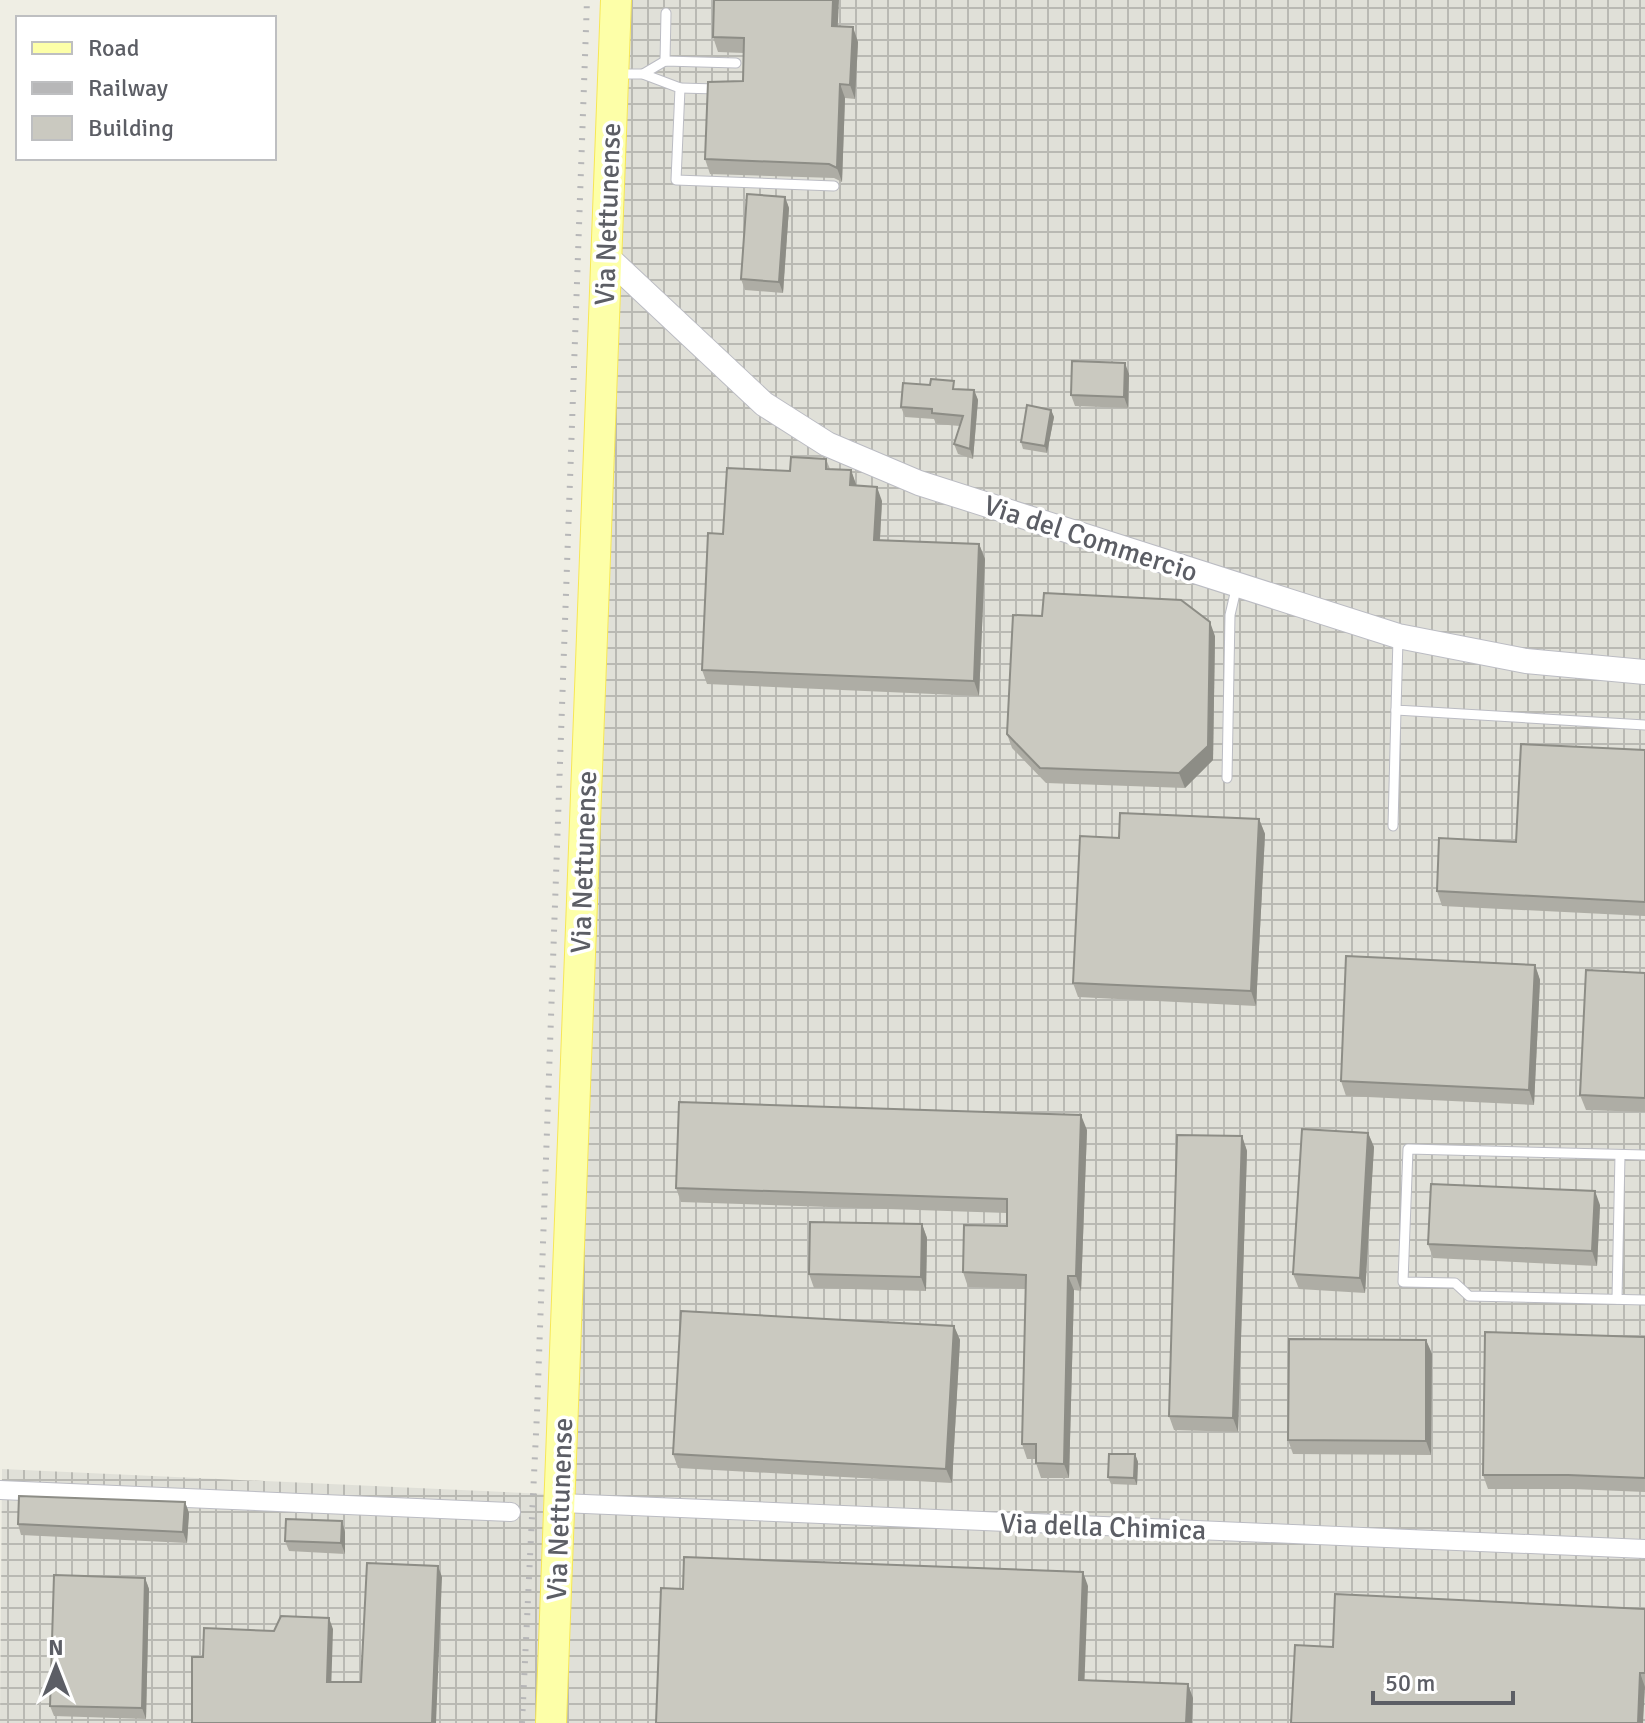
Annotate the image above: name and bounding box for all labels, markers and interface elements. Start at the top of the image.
legend [16,16,276,160]
text: Road [88,33,139,63]
text: Railway [88,73,168,103]
text: Building [88,113,174,143]
street label: Via Nettunense [588,122,628,306]
street label: Via del Commercio [980,488,1202,590]
street label: Via Nettunense [564,770,604,954]
street label: Via Nettunense [540,1417,580,1601]
street label: Via della Chimica [999,1506,1207,1548]
north arrow [16,1627,96,1707]
text: N [48,1634,64,1661]
scale bar [1373,1655,1513,1705]
text: 50 m [1385,1668,1435,1698]

